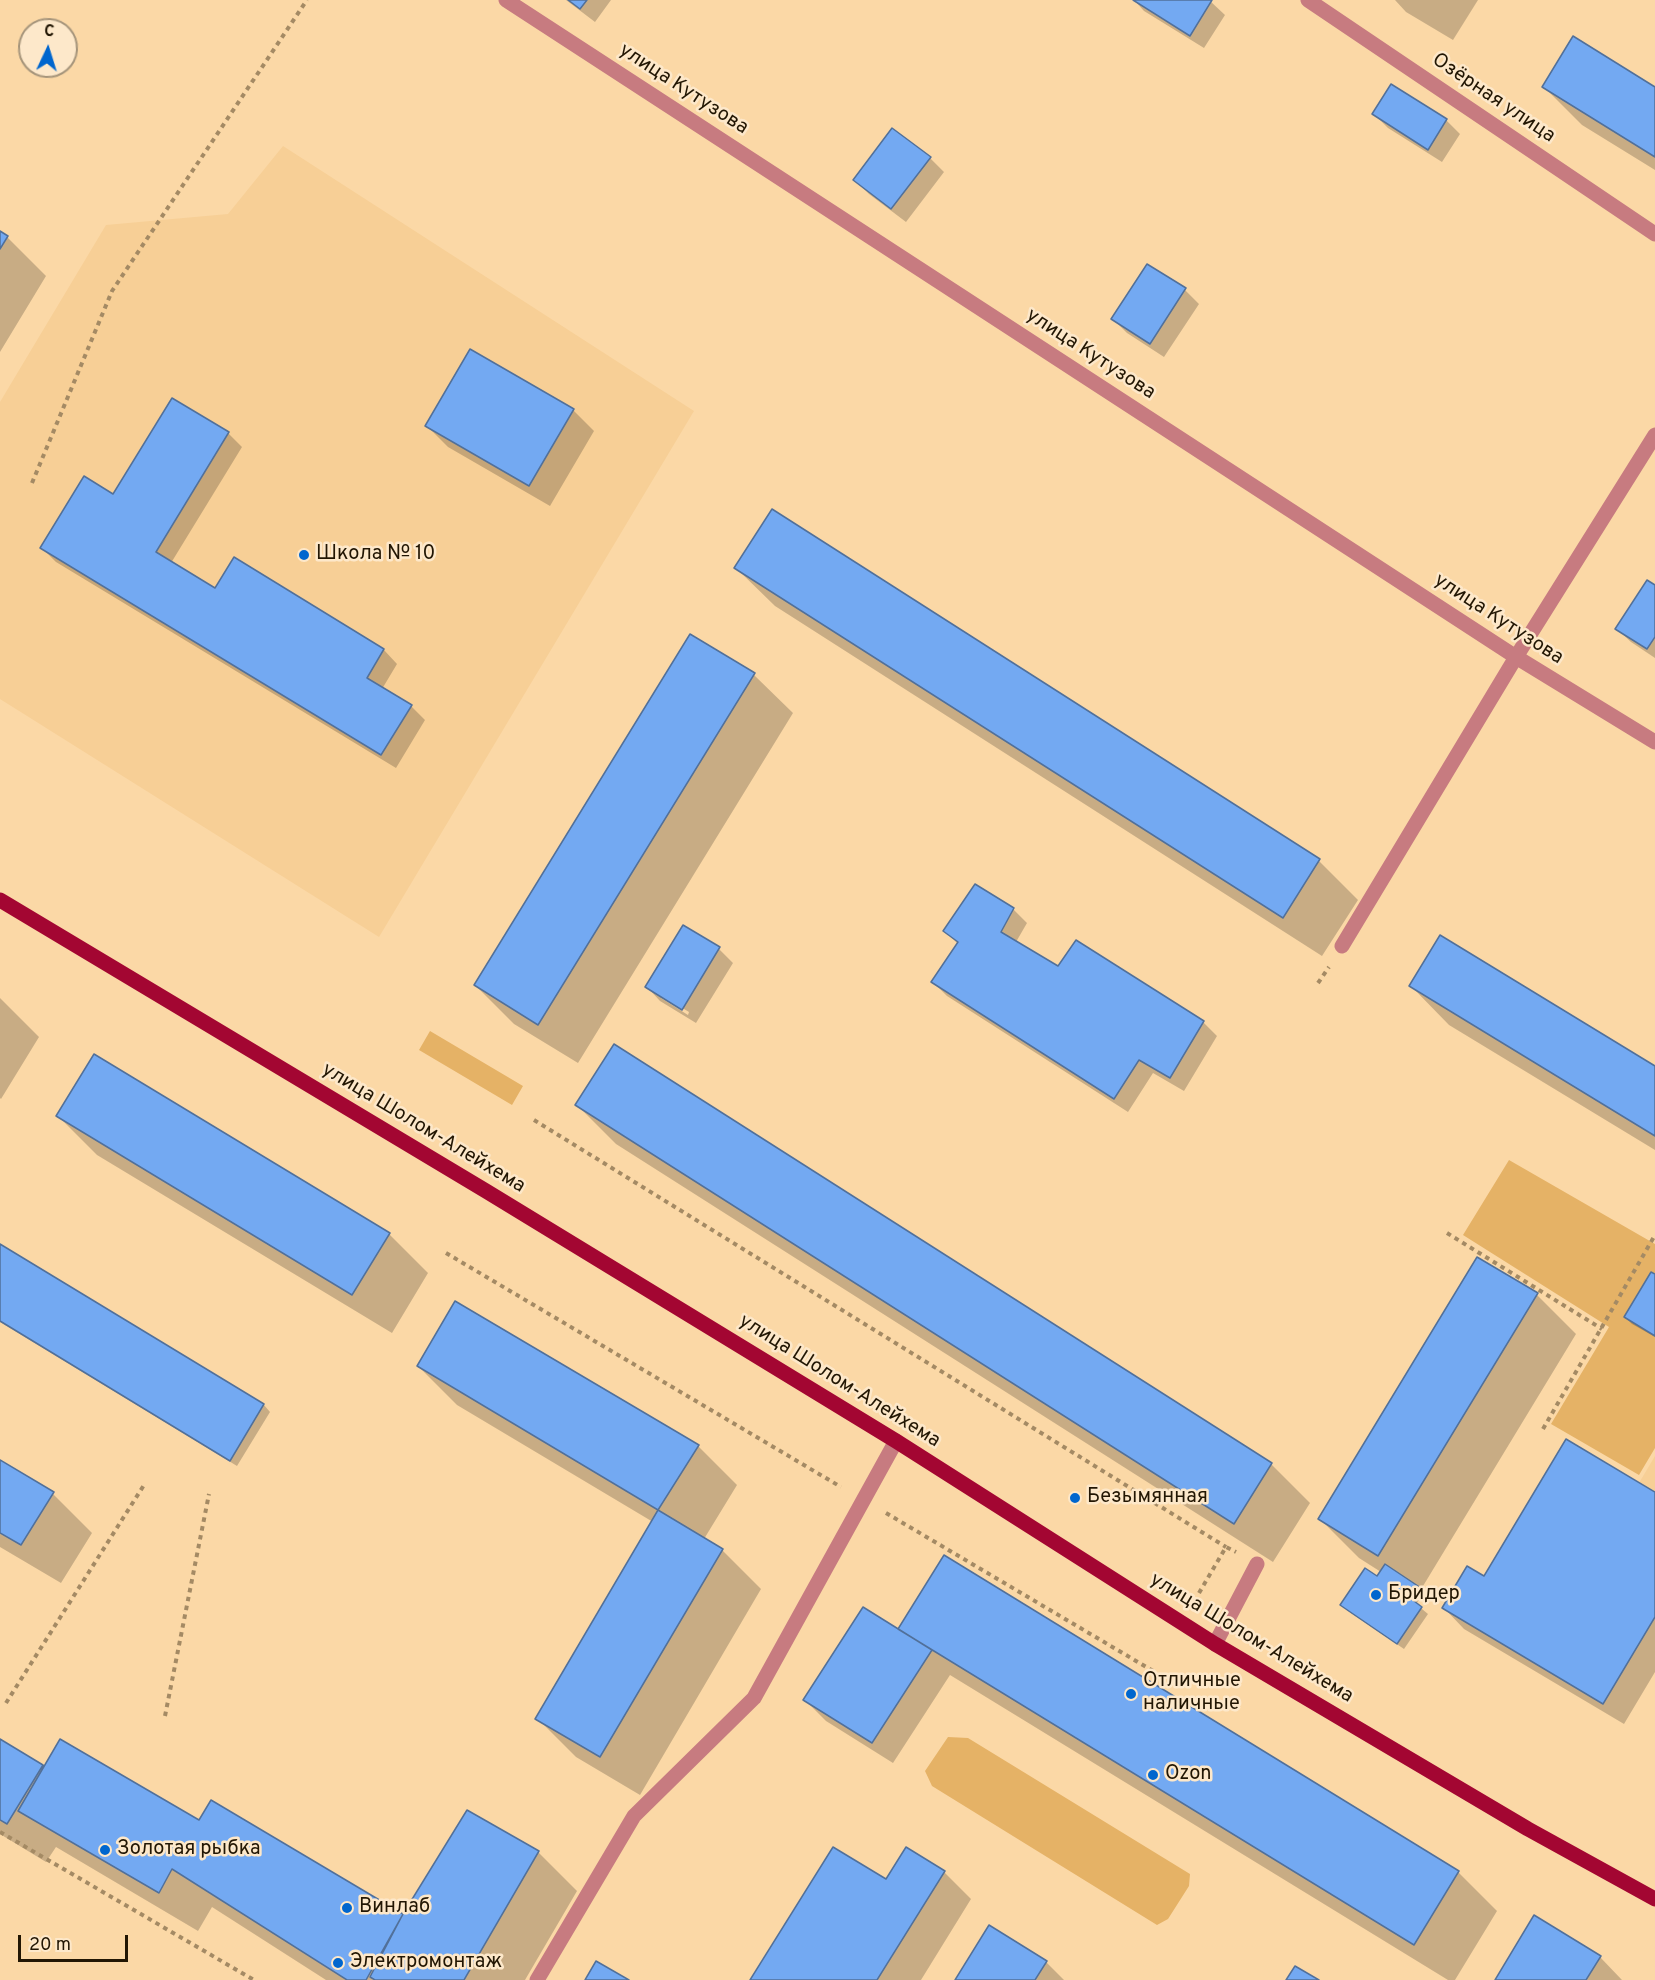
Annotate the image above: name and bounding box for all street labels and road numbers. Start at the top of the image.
street label: улица Кутузова [614,39,752,141]
street label: Озёрная улица [1427,49,1559,149]
street label: улица Кутузова [1021,304,1159,406]
street label: улица Кутузова [1429,569,1567,671]
street label: улица Шолом-Алейхема [317,1059,529,1199]
street label: улица Шолом-Алейхема [734,1310,944,1454]
street label: улица Шолом-Алейхема [1145,1569,1357,1709]

